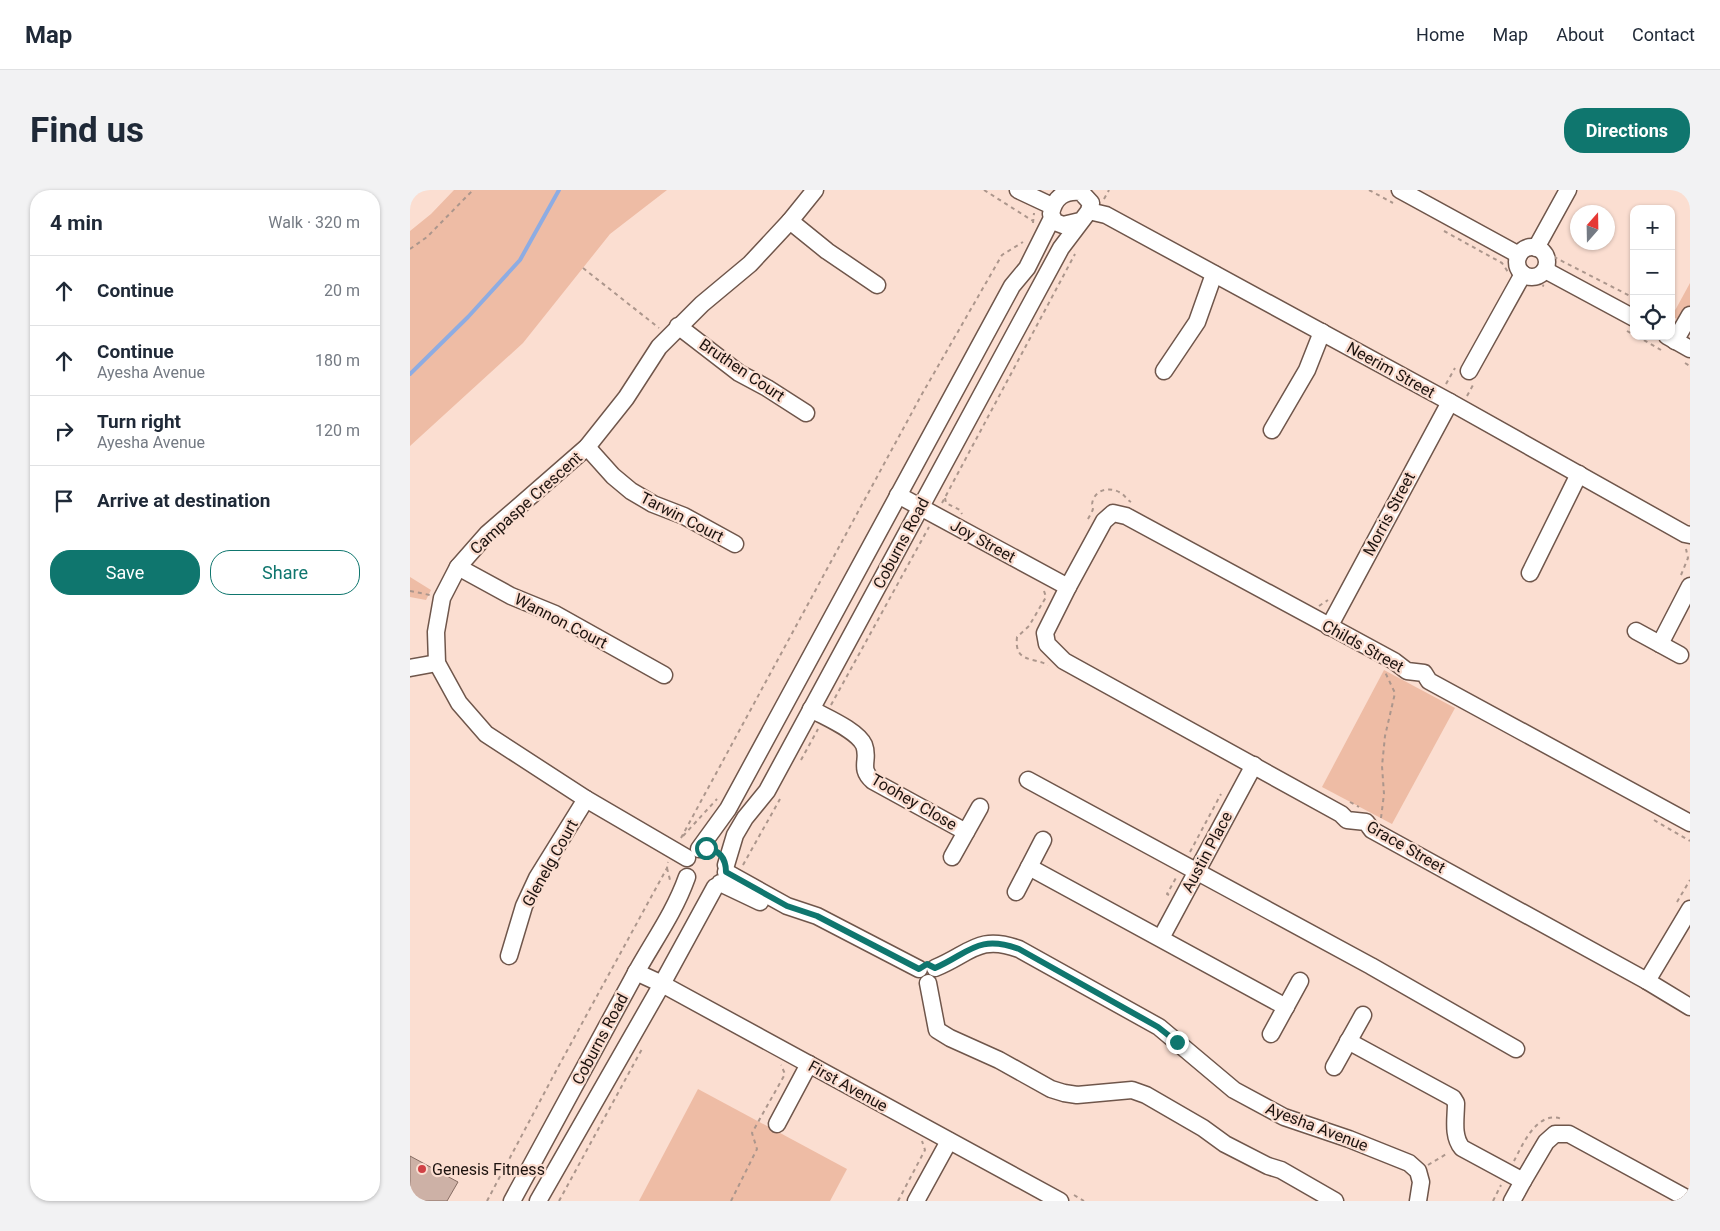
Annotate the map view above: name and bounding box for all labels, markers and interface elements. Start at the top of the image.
text: Map [25,21,72,49]
text: Home [1416,24,1465,45]
text: Map [1493,24,1528,45]
text: About [1556,24,1604,45]
text: Contact [1632,24,1695,45]
button: Directions [1564,108,1690,153]
text: Find us [30,110,144,151]
north arrow [1570,205,1615,250]
map controls [1630,205,1675,340]
button: + [1630,205,1675,250]
text: 4 min [50,211,103,235]
text: Walk · 320 m [268,213,360,232]
button: − [1630,250,1675,295]
icon: ahead [50,277,78,305]
text: Continue [97,279,174,302]
text: 20 m [324,281,360,300]
button: locate [1630,295,1675,340]
street label: Bruthen Court [696,334,788,406]
street label: Neerim Street [1344,338,1438,402]
text: Continue [97,340,174,363]
icon: ahead [50,347,78,375]
text: 180 m [315,351,360,370]
text: Ayesha Avenue [97,363,205,382]
text: Turn right [97,410,181,433]
icon: right [50,417,78,445]
text: 120 m [315,421,360,440]
text: Ayesha Avenue [97,433,205,452]
street label: Campaspe Crescent [466,448,586,558]
street label: Morris Street [1359,469,1419,559]
icon: arrive [50,487,78,515]
street label: Tarwin Court [637,488,727,546]
text: Arrive at destination [97,489,270,512]
street label: Coburns Road [869,494,933,592]
street label: Joy Street [947,515,1019,567]
button: Save [50,550,200,595]
button: Share [210,550,360,595]
street label: Wannon Court [511,589,611,653]
street label: Childs Street [1319,616,1407,676]
street label: Toohey Close [868,770,960,834]
street label: Austin Place [1178,808,1236,896]
street label: Glenelg Court [518,816,582,910]
street label: Grace Street [1363,817,1449,877]
route start [695,837,718,860]
street label: Coburns Road [568,990,632,1088]
route end [1166,1031,1189,1054]
street label: First Avenue [805,1056,891,1116]
street label: Ayesha Avenue [1263,1099,1371,1155]
place label: Genesis Fitness [432,1160,545,1179]
marker: Genesis Fitness [416,1163,428,1175]

